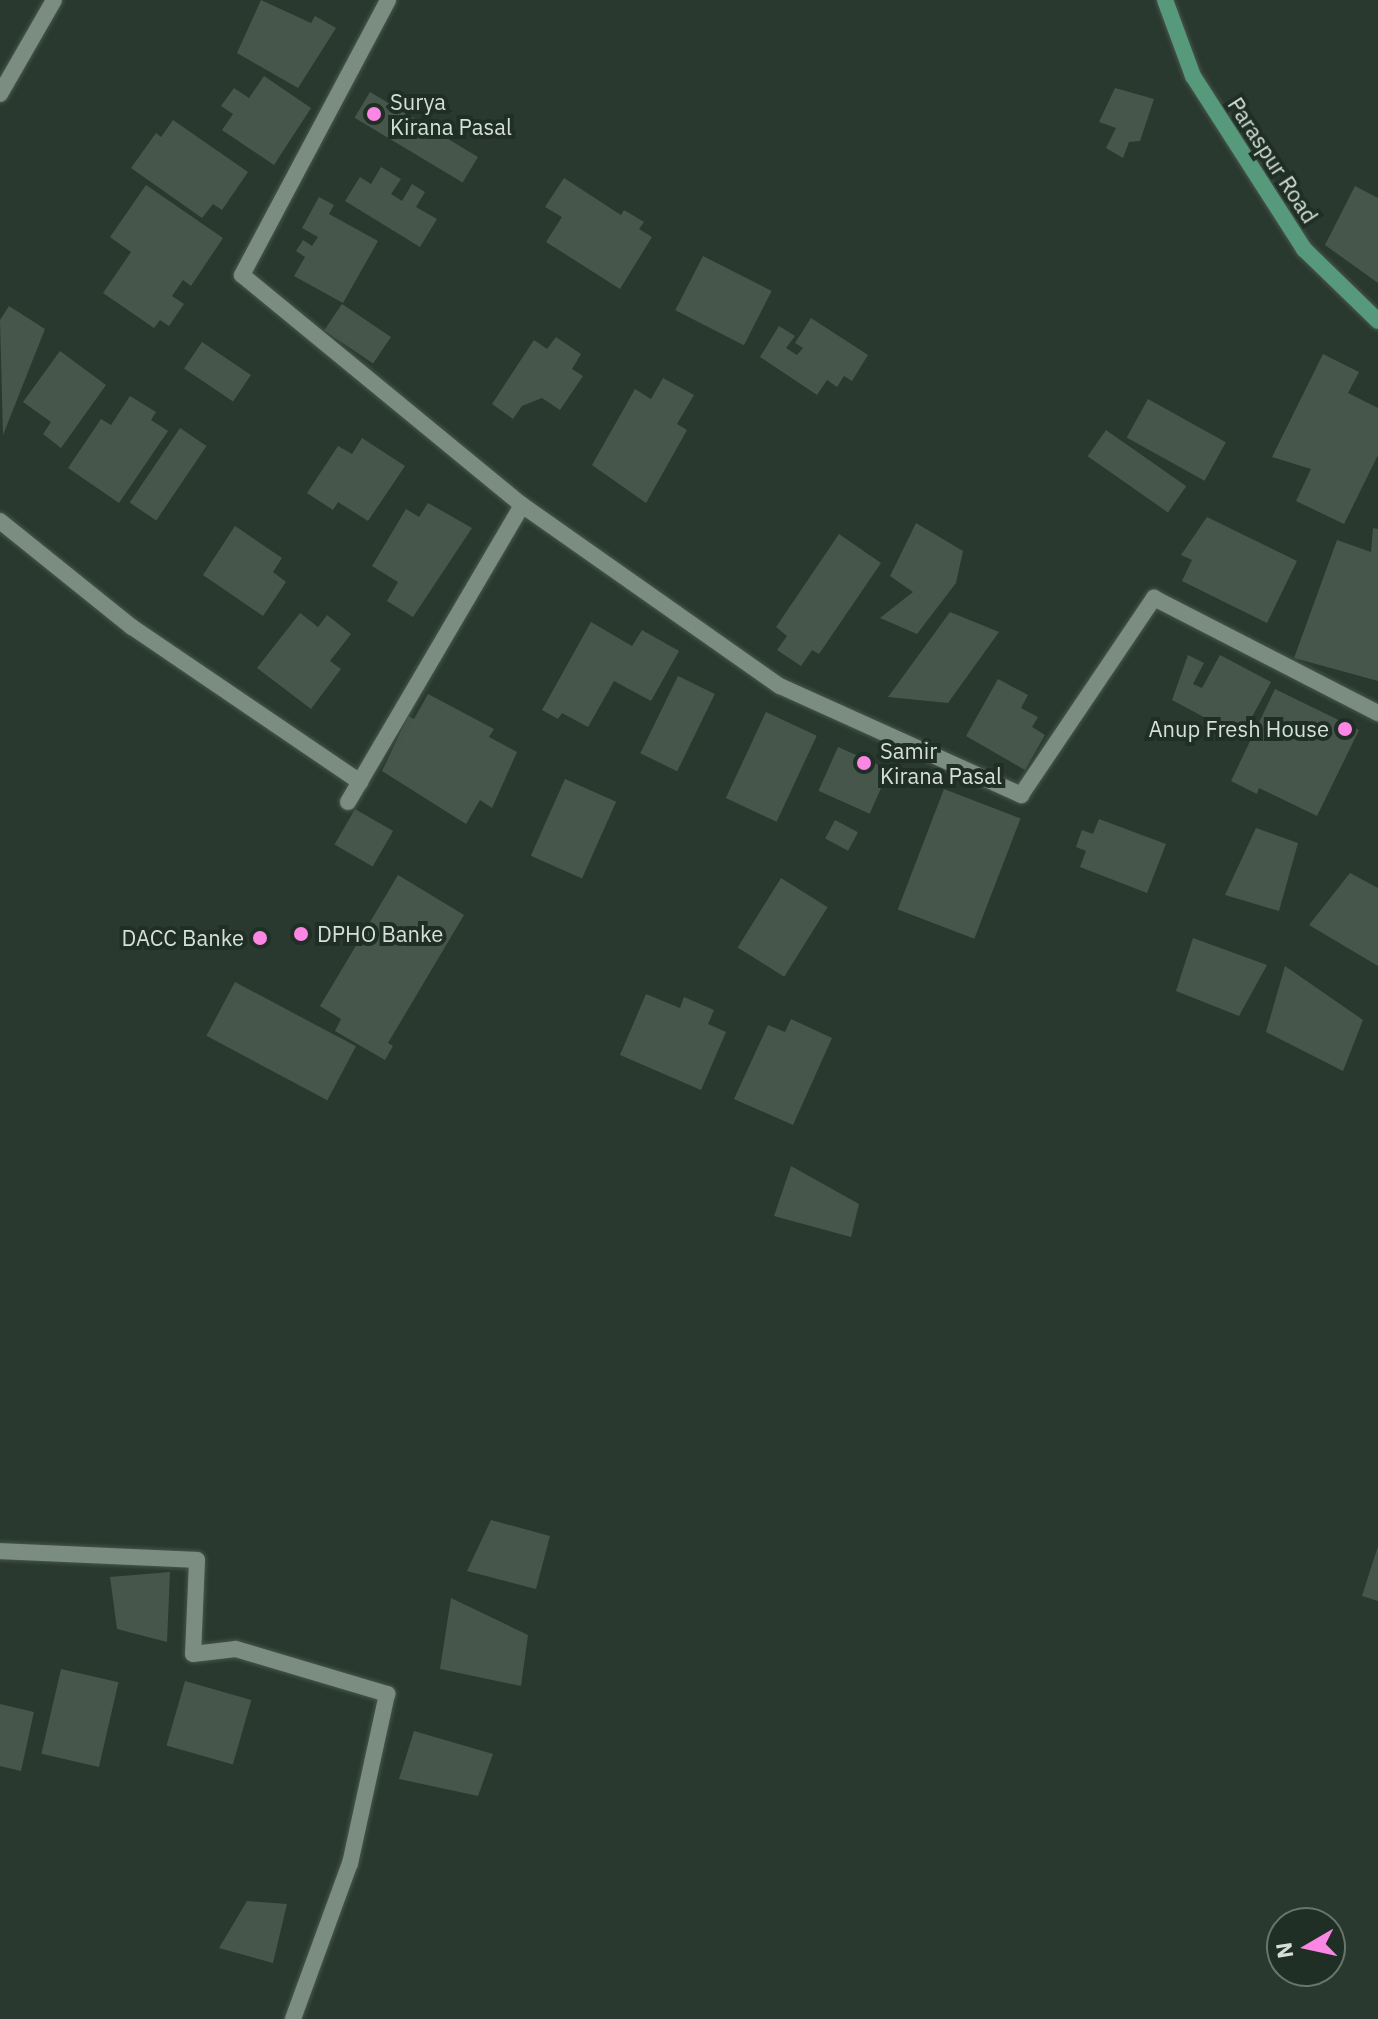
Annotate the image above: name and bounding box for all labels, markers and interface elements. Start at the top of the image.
place label: Surya Kirana Pasal [390,88,512,140]
street label: Paraspur Road [1223,92,1323,228]
marker: Surya Kirana Pasal [365,105,383,123]
place label: Anup Fresh House [1148,716,1329,742]
marker: Anup Fresh House [1336,720,1354,738]
place label: Samir Kirana Pasal [880,737,1002,788]
marker: Samir Kirana Pasal [855,754,873,772]
place label: DPHO Banke [317,921,443,947]
place label: DACC Banke [122,925,244,951]
marker: DPHO Banke [292,925,310,943]
marker: DACC Banke [251,929,269,947]
north arrow [1266,1907,1346,1987]
text: N [1268,1940,1299,1961]

